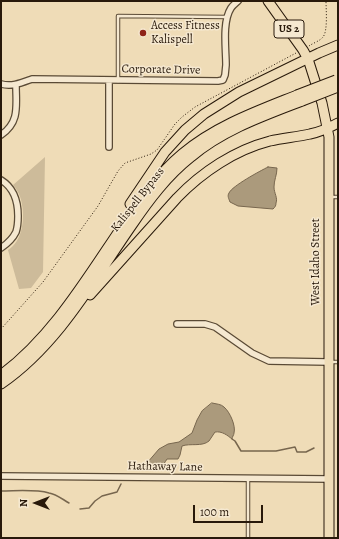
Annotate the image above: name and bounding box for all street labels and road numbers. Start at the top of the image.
road number: US 2 [274,20,304,38]
street label: Corporate Drive [121,62,201,78]
street label: Kalispell Bypass [108,165,168,235]
street label: West Idaho Street [309,218,323,306]
street label: Hathaway Lane [127,459,203,475]

